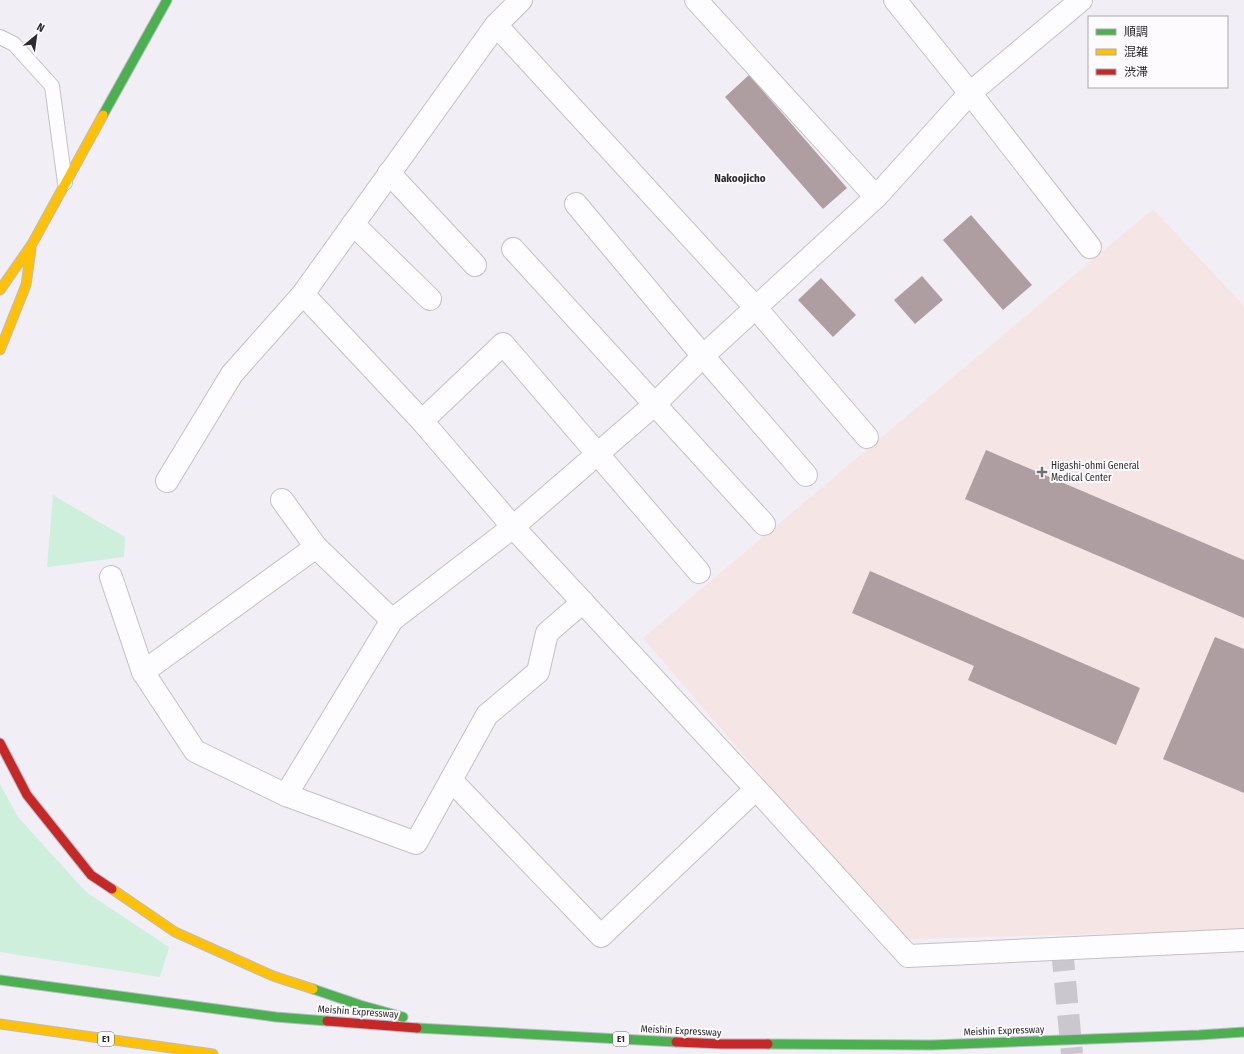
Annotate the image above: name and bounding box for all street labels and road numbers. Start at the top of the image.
street label: Meishin Expressway [317,1003,399,1021]
street label: Meishin Expressway [640,1023,722,1039]
street label: Meishin Expressway [963,1024,1045,1038]
road number: E1 [98,1032,114,1046]
road number: E1 [613,1032,629,1046]

